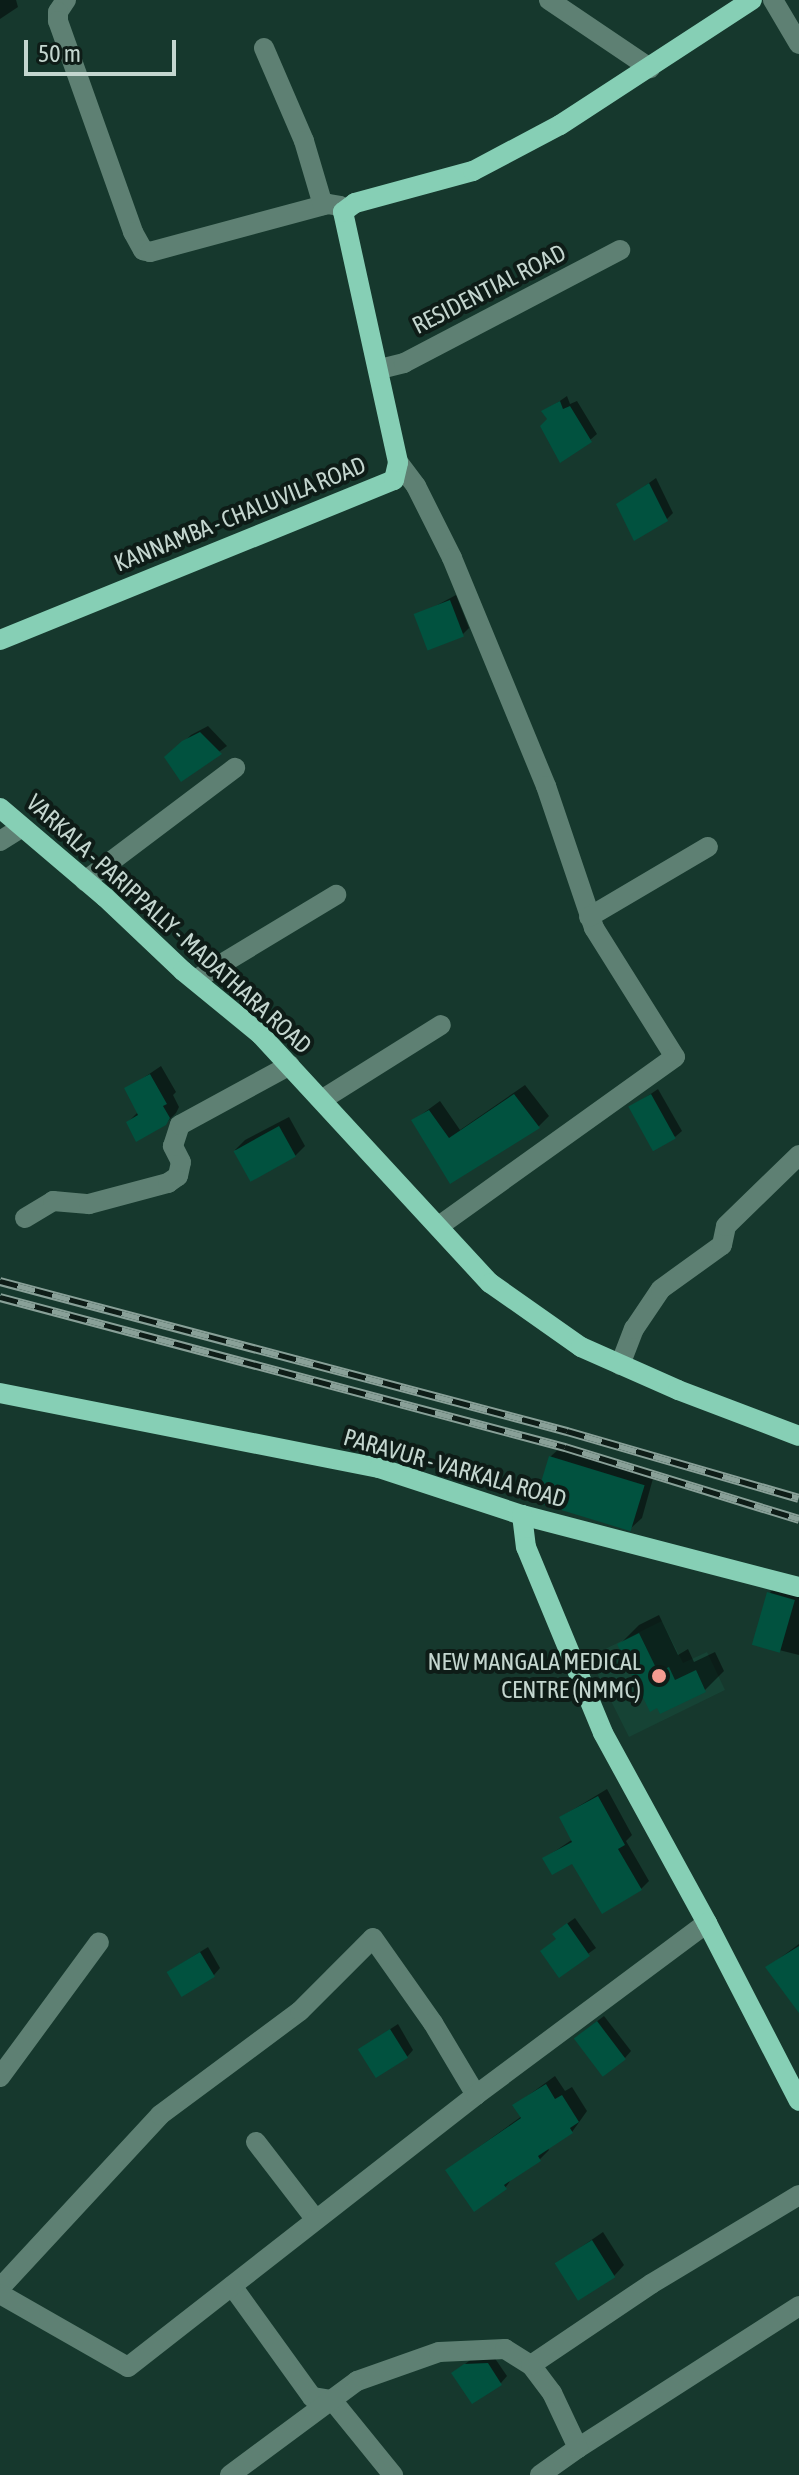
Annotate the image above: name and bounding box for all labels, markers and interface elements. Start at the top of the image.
scale bar [28,24,180,74]
text: 50 m [38,40,81,67]
street label: RESIDENTIAL ROAD [408,238,570,340]
street label: KANNAMBA - CHALUVILA ROAD [110,450,370,578]
street label: VARKALA - PARIPPALLY - MADATHARA ROAD [21,788,317,1060]
street label: PARAVUR - VARKALA ROAD [340,1422,570,1514]
place label: NEW MANGALA MEDICAL CENTRE (NMMC) [427,1648,641,1704]
marker: NEW MANGALA MEDICAL CENTRE (NMMC) [648,1665,670,1687]

